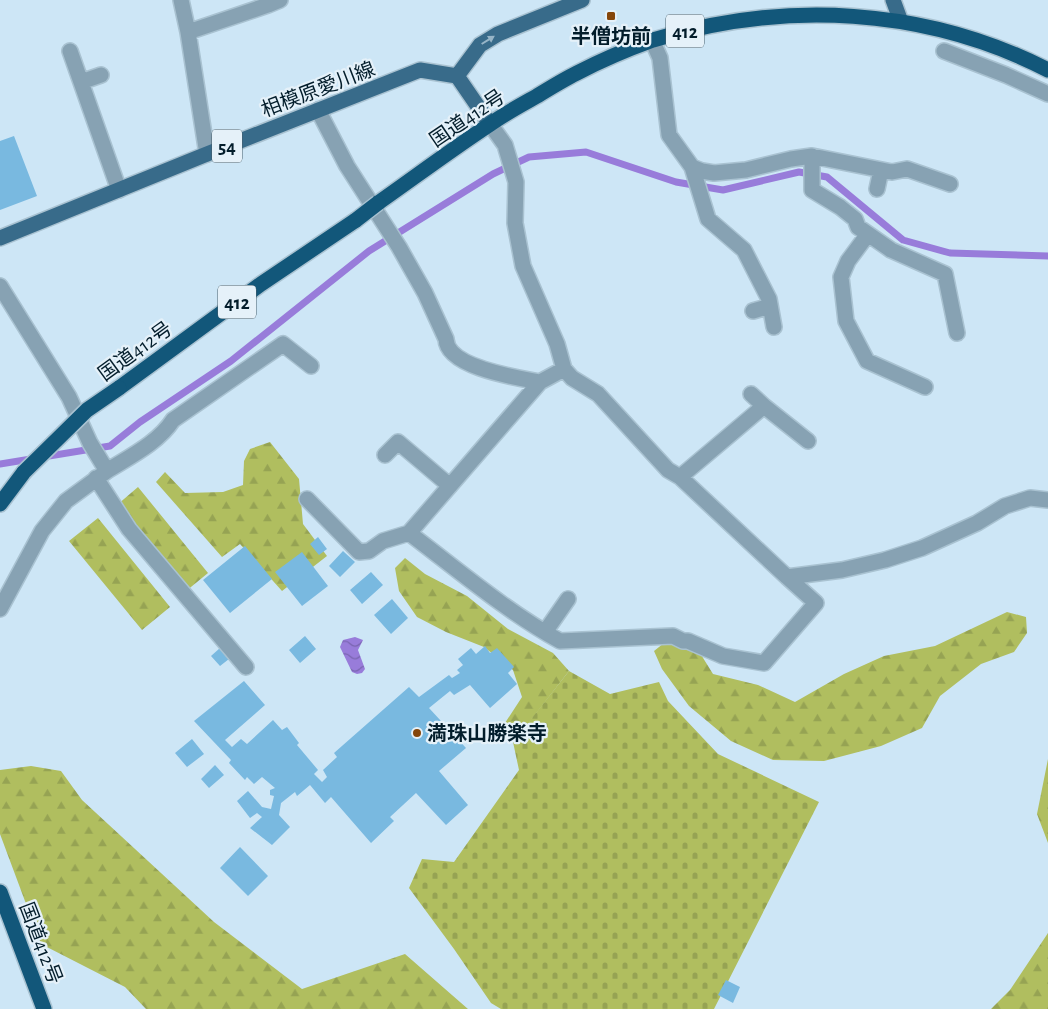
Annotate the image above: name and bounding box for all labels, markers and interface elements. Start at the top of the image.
marker: 半僧坊前 [605,10,617,22]
road number: 412 [666,15,704,48]
place label: 半僧坊前 [571,25,651,47]
one-way arrow [482,35,495,44]
street label: 相模原愛川線 [258,57,378,121]
street label: 国道412号 [426,86,509,151]
road number: 54 [212,130,242,162]
road number: 412 [218,286,256,318]
street label: 国道412号 [94,318,176,385]
place label: 満珠山勝楽寺 [427,722,547,744]
marker: 満珠山勝楽寺 [411,727,423,739]
street label: 国道412号 [15,899,66,987]

